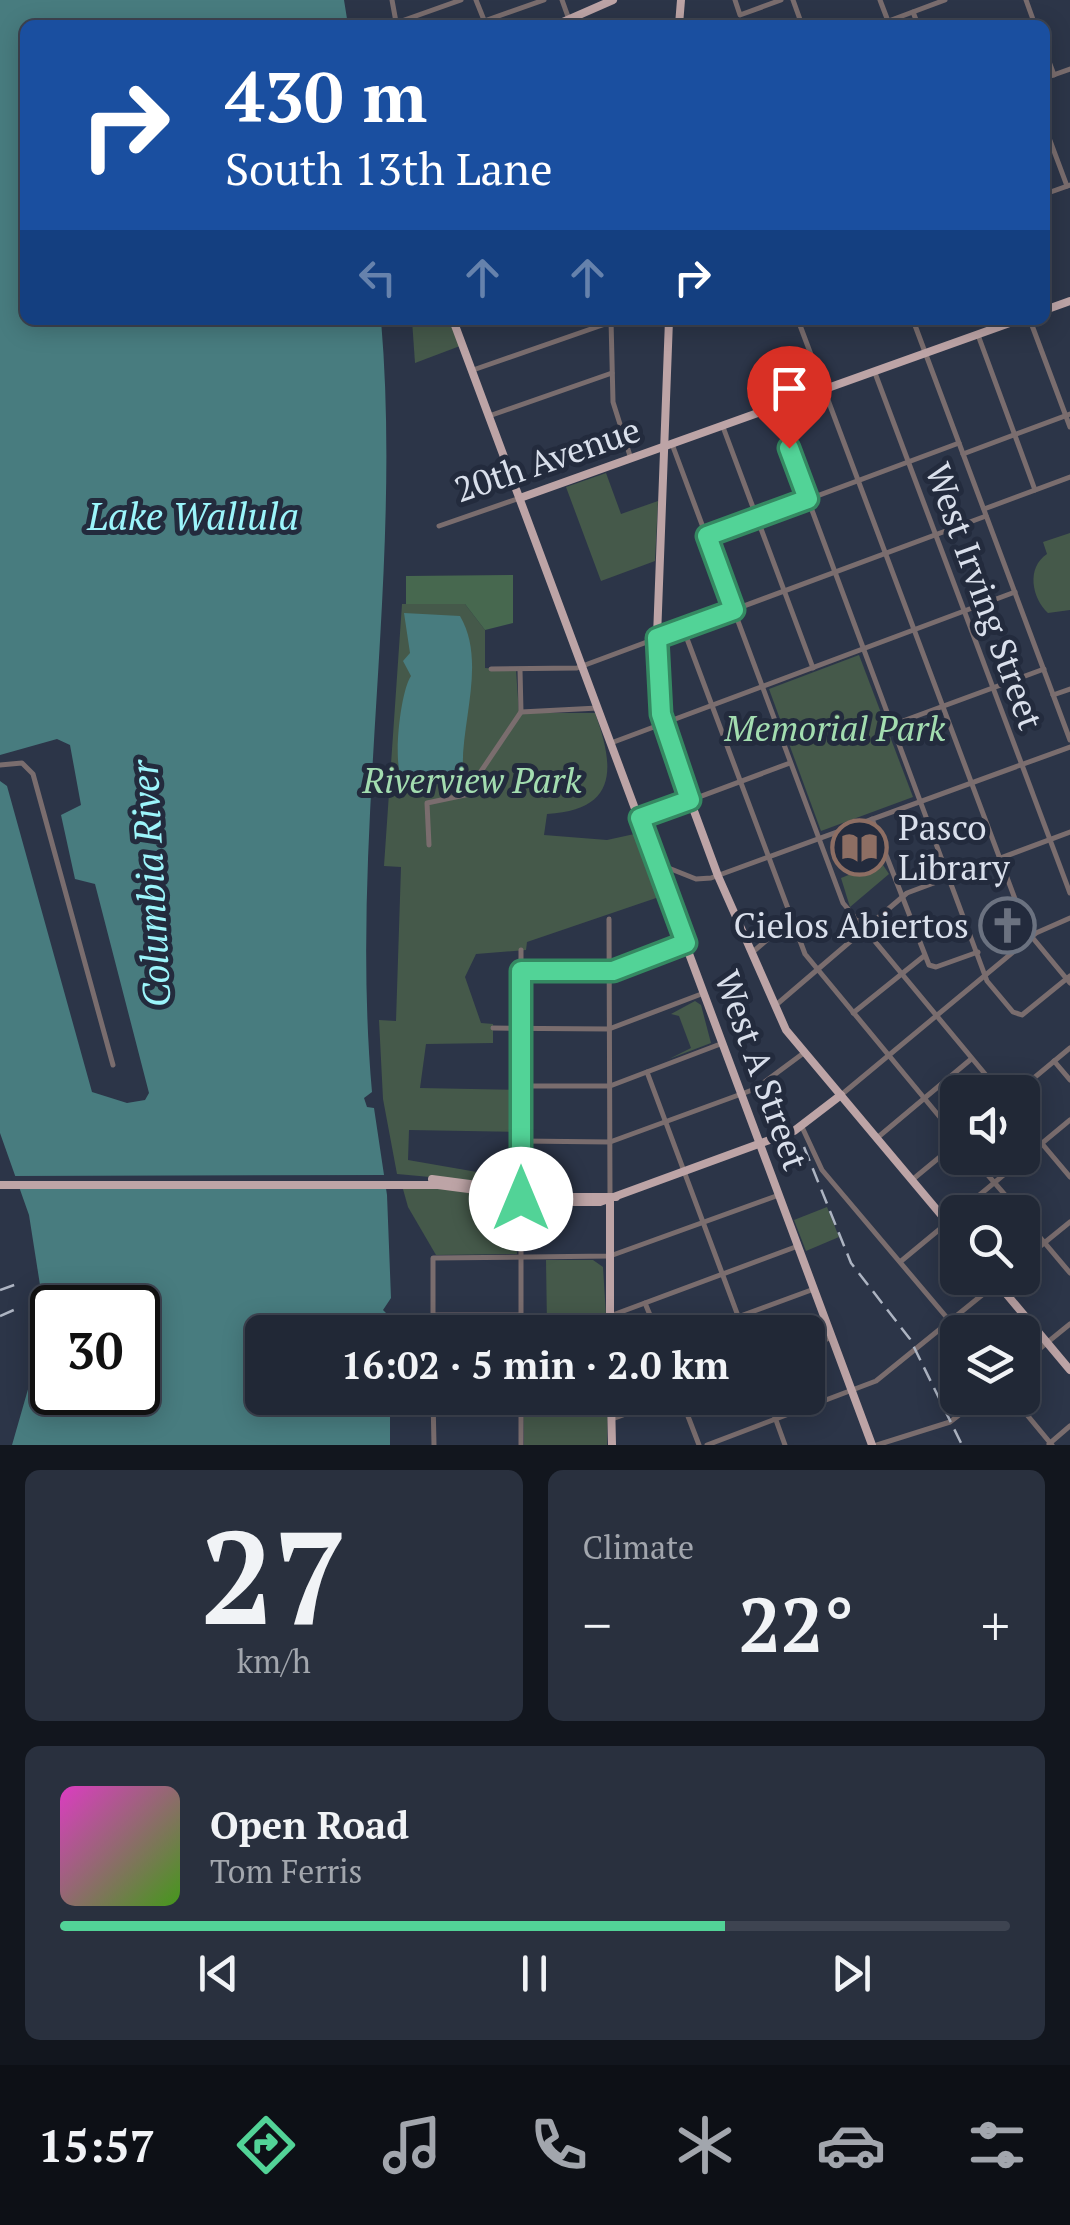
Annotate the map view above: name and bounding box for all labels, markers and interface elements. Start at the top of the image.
text: 430 m [225,49,427,142]
icon: right [60,60,190,190]
text: South 13th Lane [225,138,553,198]
icon: left [350,250,405,305]
icon: ahead [455,250,510,305]
icon: ahead [560,250,615,305]
icon: right [665,250,720,305]
pin [747,346,832,449]
icon: arrive [762,361,817,416]
street label: 20th Avenue [448,406,646,512]
street label: West Irving Street [915,456,1055,736]
water label: Lake Wallula [86,491,299,541]
park label: Memorial Park [724,705,946,751]
park label: Riverview Park [361,757,582,803]
water label: Columbia River [118,758,181,1009]
place label: Pasco Library [898,804,1011,890]
library icon: Pasco Library [829,817,889,877]
church icon: Cielos Abiertos [978,895,1038,955]
place label: Cielos Abiertos [733,902,969,948]
street label: West A Street [705,964,819,1176]
map controls [940,1075,1040,1415]
button: sound [940,1075,1040,1175]
position arrow [469,1147,573,1251]
button: search [940,1195,1040,1295]
speed limit sign: 30 [30,1285,160,1415]
button: layers [940,1315,1040,1415]
text: 16:02 · 5 min · 2.0 km [341,1340,729,1390]
text: 27 [200,1489,347,1661]
text: Climate [583,1526,694,1568]
text: 22° [738,1574,854,1673]
text: − [583,1588,612,1661]
text: + [981,1588,1010,1661]
text: km/h [237,1640,311,1682]
text: Open Road [210,1800,409,1850]
text: Tom Ferris [210,1850,362,1892]
icon: previous [191,1946,246,2001]
icon: pause [507,1946,562,2001]
icon: next [824,1946,879,2001]
icon: directions [231,2110,301,2180]
icon: music [377,2110,447,2180]
icon: phone [524,2110,594,2180]
icon: climate [670,2110,740,2180]
icon: car [816,2110,886,2180]
icon: filters [962,2110,1032,2180]
text: 15:57 [38,2115,155,2175]

